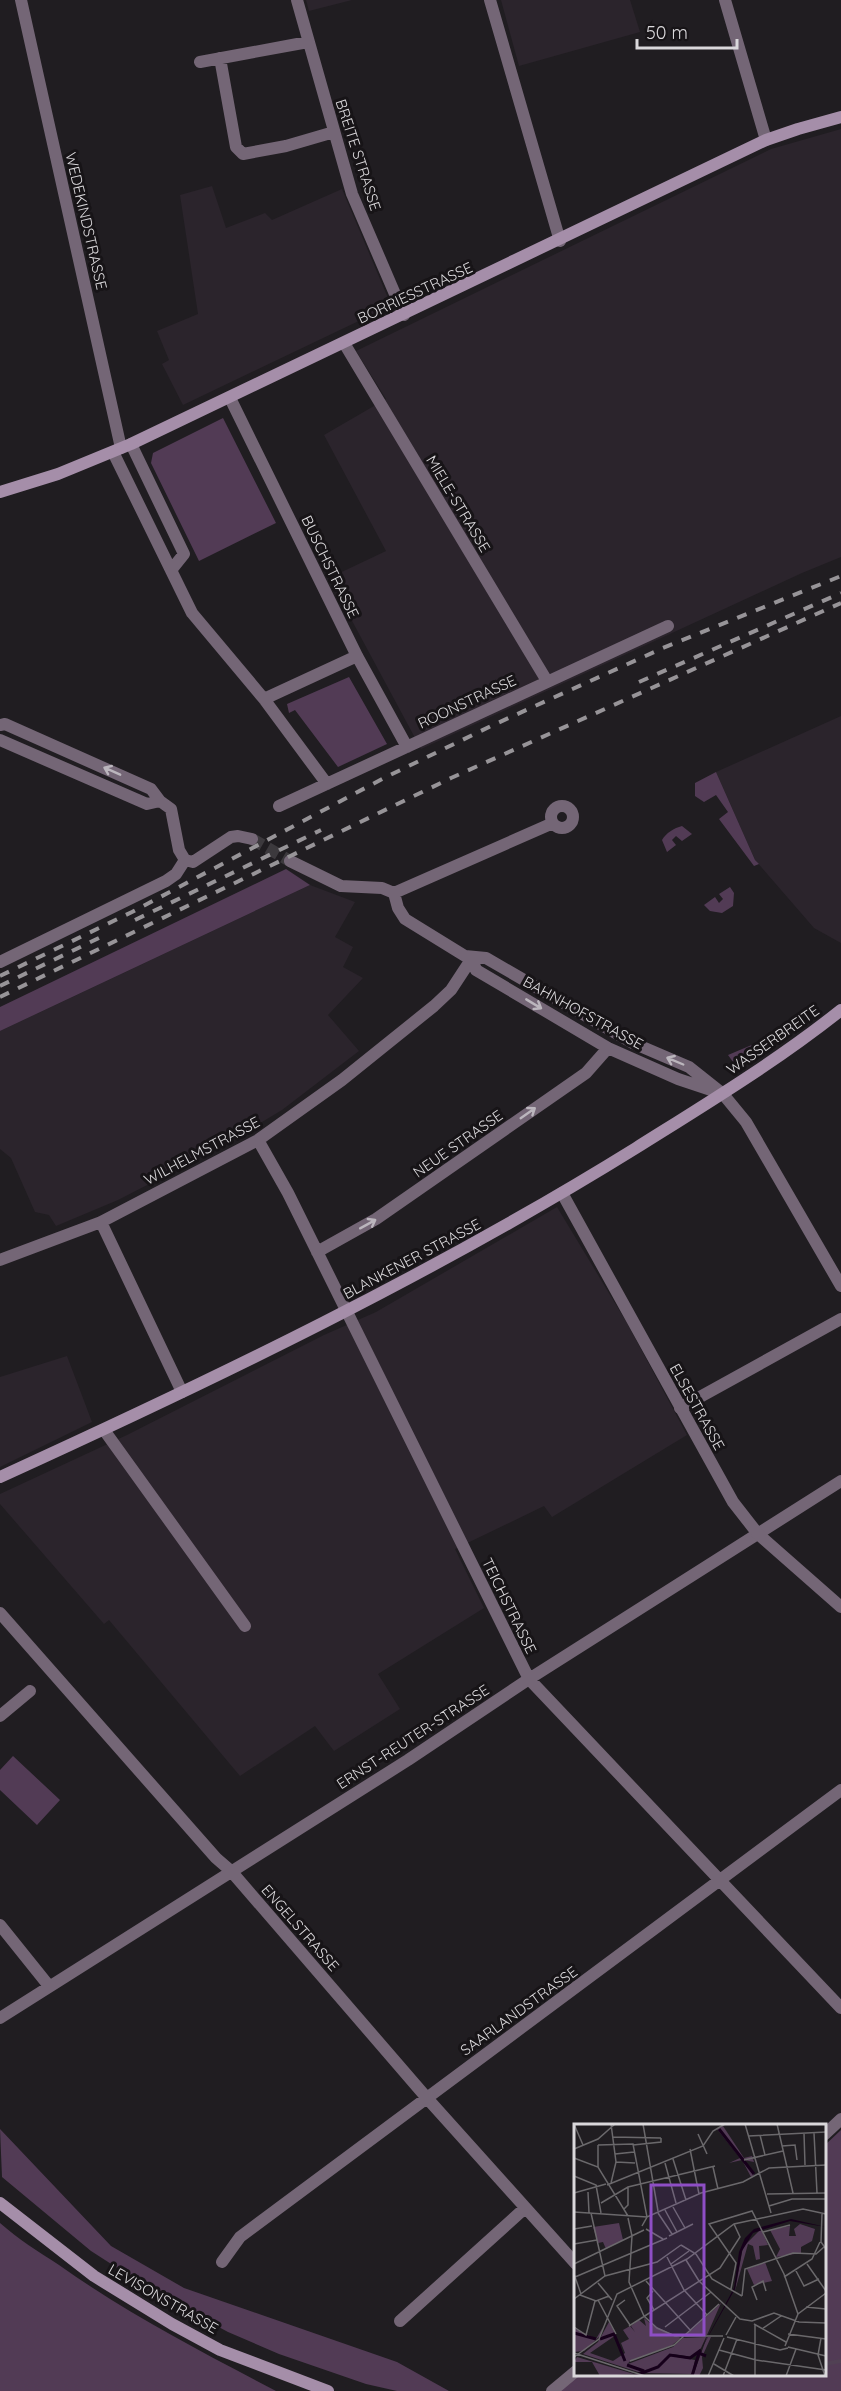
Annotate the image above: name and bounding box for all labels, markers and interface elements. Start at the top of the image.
scale bar [637,12,738,50]
text: 50 m [646,21,688,44]
street label: BREITE STRASSE [331,97,385,213]
street label: WEDEKINDSTRASSE [61,150,112,291]
street label: BORRIESSTRASSE [354,258,475,328]
street label: MIELE-STRASSE [422,452,495,556]
street label: BUSCHSTRASSE [297,512,364,621]
street label: ROONSTRASSE [415,670,519,733]
one-way arrow [103,765,121,776]
street label: BAHNHOFSTRASSE [520,972,647,1053]
one-way arrow [525,998,542,1010]
street label: WASSERBREITE [723,1001,823,1079]
one-way arrow [666,1055,685,1066]
street label: NEUE STRASSE [409,1106,506,1182]
one-way arrow [520,1107,536,1119]
street label: WILHELMSTRASSE [141,1112,263,1189]
street label: BLANKENER STRASSE [340,1214,484,1303]
one-way arrow [359,1218,376,1230]
street label: ELSESTRASSE [666,1360,729,1453]
street label: TEICHSTRASSE [478,1555,541,1657]
street label: ERNST-REUTER-STRASSE [333,1680,493,1793]
street label: ENGELSTRASSE [257,1880,343,1975]
street label: SAARLANDSTRASSE [457,1962,581,2059]
inset map [574,2124,826,2376]
street label: LEVISONSTRASSE [105,2259,222,2338]

